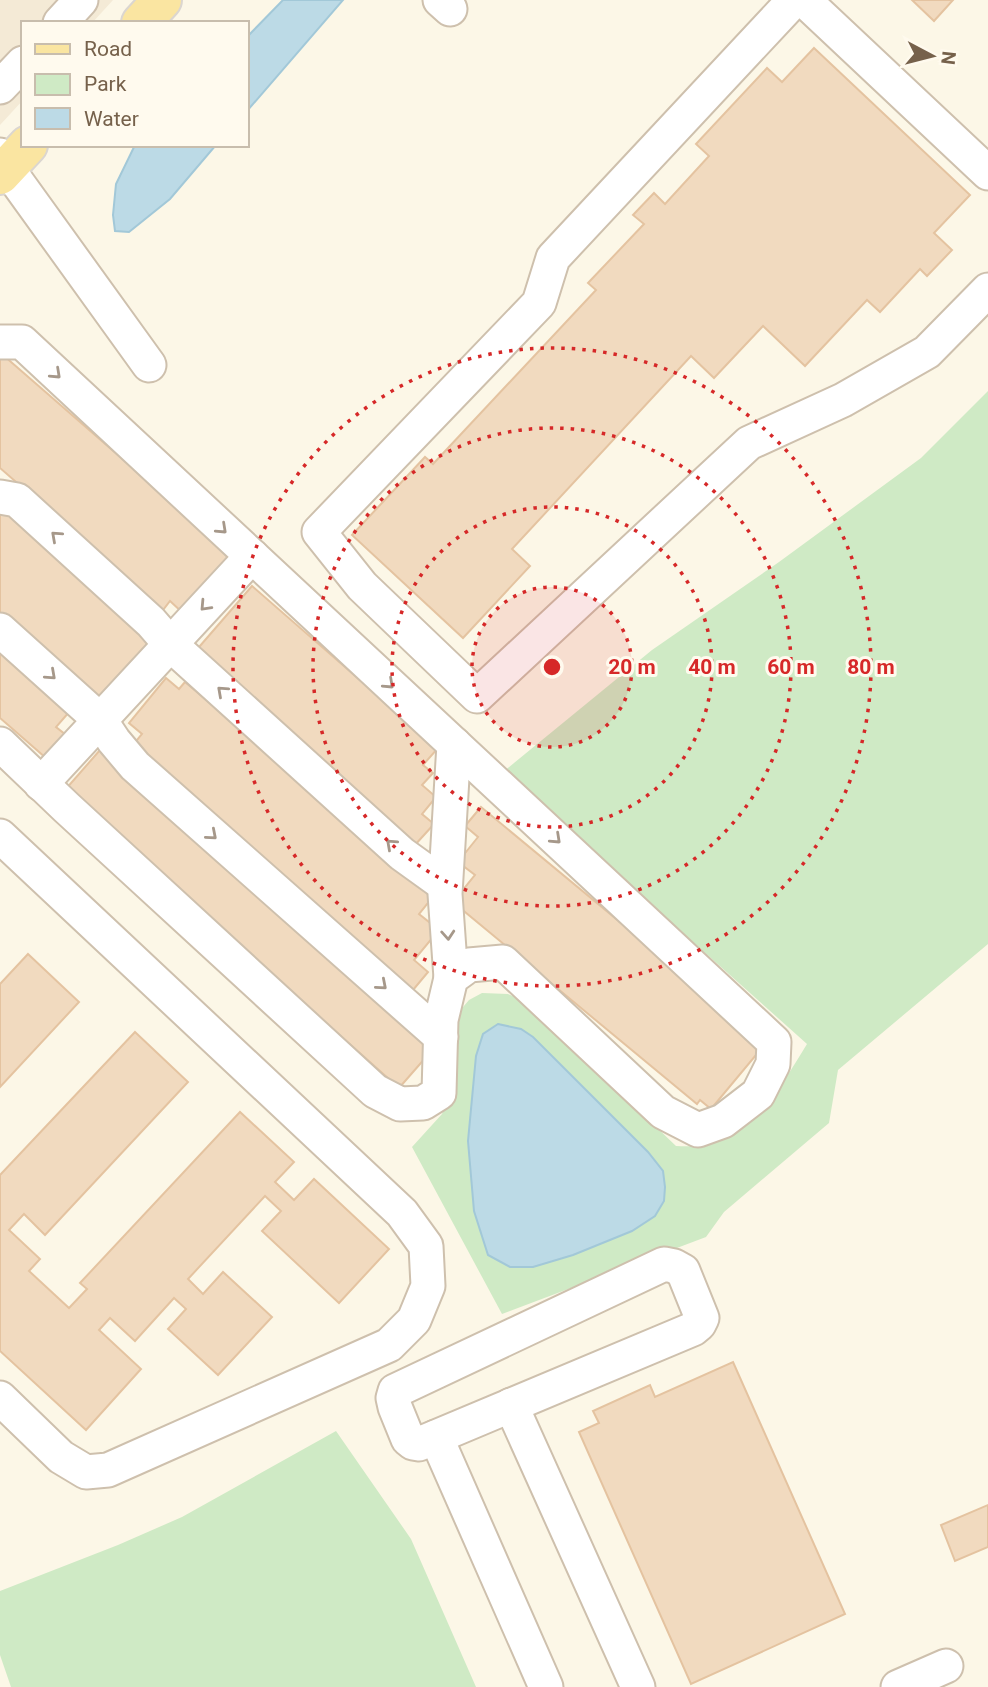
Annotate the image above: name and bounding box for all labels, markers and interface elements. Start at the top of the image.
legend [21,21,248,147]
north arrow [897,21,967,91]
text: Road [84,37,132,61]
text: N [936,50,961,66]
text: Park [84,72,127,96]
text: Water [84,107,139,131]
one-way arrow [48,365,61,378]
one-way arrow [214,520,227,533]
one-way arrow [51,532,64,544]
one-way arrow [201,598,214,611]
centre of rings [540,655,564,679]
text: 20 m [608,655,656,679]
text: 40 m [688,655,736,679]
text: 60 m [767,655,815,679]
text: 80 m [847,655,895,679]
one-way arrow [42,667,55,680]
one-way arrow [381,675,394,688]
one-way arrow [217,687,230,700]
one-way arrow [204,826,217,839]
one-way arrow [548,830,561,843]
one-way arrow [386,840,399,852]
one-way arrow [440,929,455,940]
one-way arrow [374,977,387,989]

